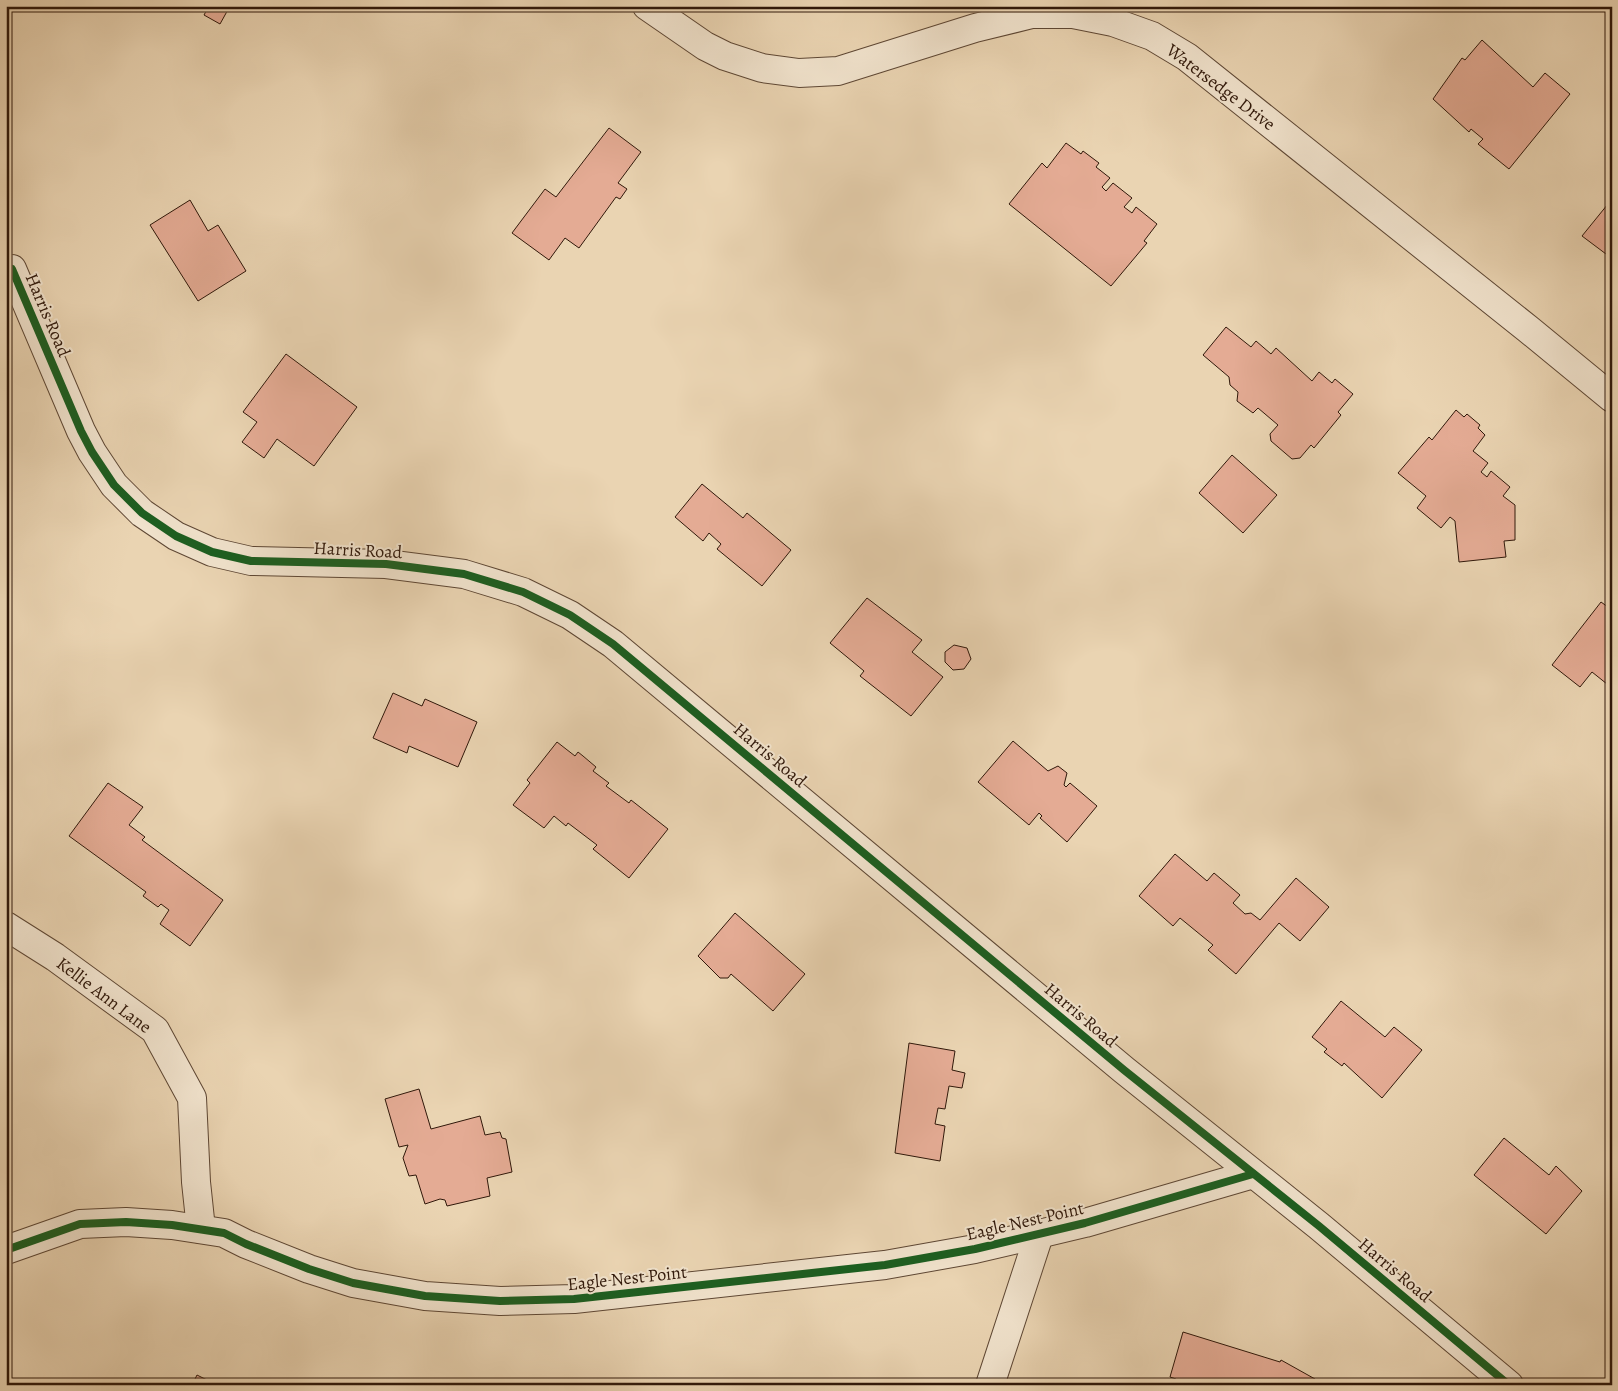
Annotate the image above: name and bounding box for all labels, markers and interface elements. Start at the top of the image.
street label: Watersedge Drive [1161,37,1280,136]
street label: Harris Road [20,269,77,361]
street label: Harris Road [313,536,403,564]
street label: Harris Road [728,717,812,793]
street label: Kellie Ann Lane [52,951,156,1039]
street label: Harris Road [1039,977,1123,1053]
street label: Eagle Nest Point [964,1196,1086,1246]
street label: Harris Road [1353,1232,1437,1308]
street label: Eagle Nest Point [566,1260,688,1296]

